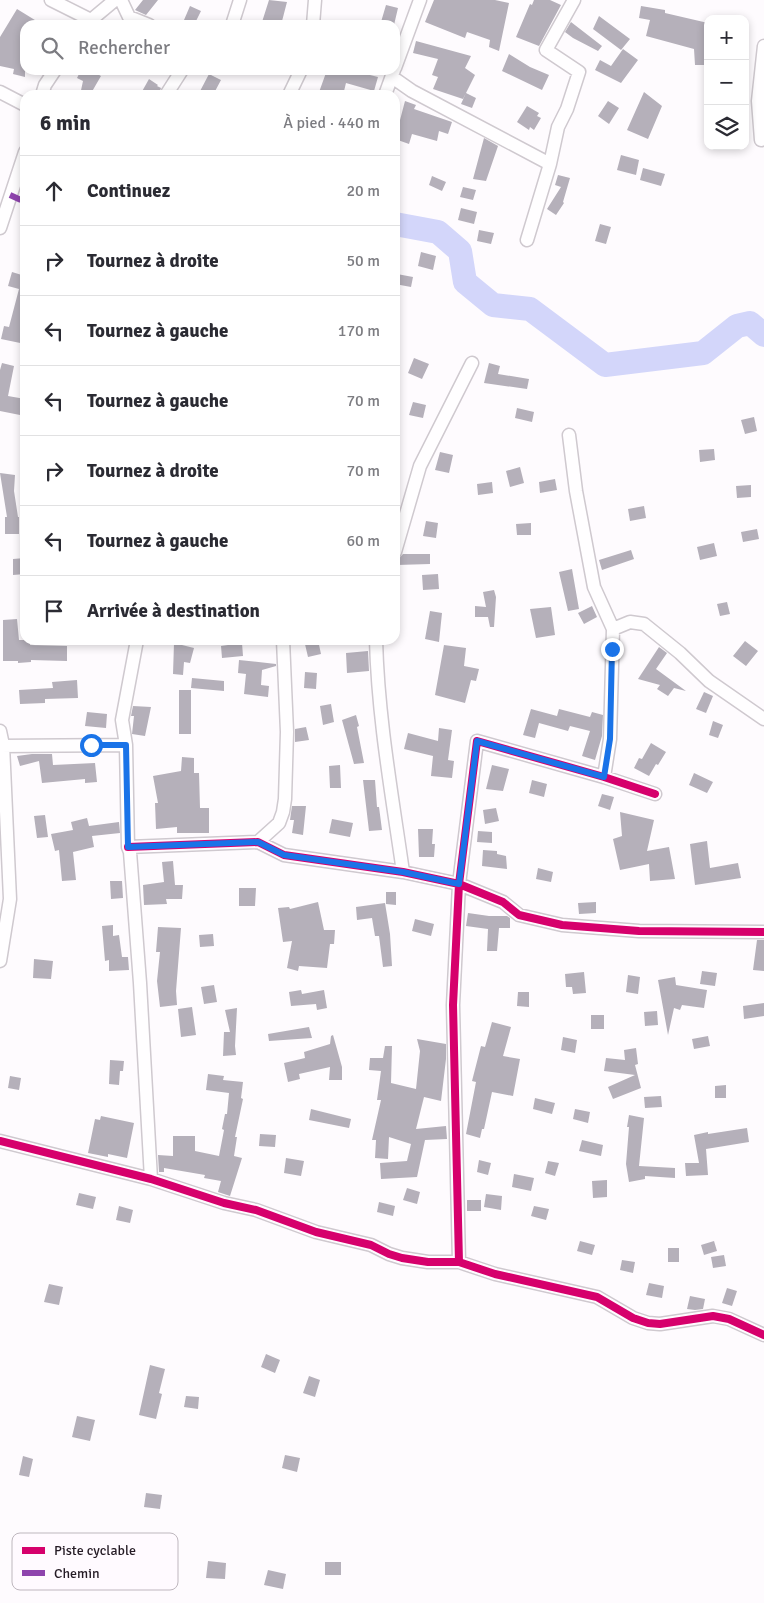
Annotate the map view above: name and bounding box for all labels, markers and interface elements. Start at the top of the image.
map controls [704,15,749,150]
button: + [704,15,749,60]
search box [20,20,400,75]
icon: search [38,34,66,62]
text: Rechercher [78,36,170,60]
button: − [704,60,749,105]
button: layers [704,105,749,150]
text: 6 min [40,110,91,136]
text: À pied · 440 m [283,113,380,133]
icon: ahead [40,177,68,205]
text: Continuez [87,179,170,203]
text: 20 m [346,181,380,201]
icon: right [40,247,68,275]
text: Tournez à droite [87,249,219,273]
text: 50 m [346,251,380,271]
icon: left [40,317,68,345]
text: Tournez à gauche [87,319,228,343]
text: 170 m [338,321,380,341]
icon: left [40,387,68,415]
text: Tournez à gauche [87,389,228,413]
text: 70 m [346,391,380,411]
icon: right [40,457,68,485]
text: Tournez à droite [87,459,219,483]
text: 70 m [346,461,380,481]
icon: left [40,527,68,555]
text: Tournez à gauche [87,529,228,553]
text: 60 m [346,531,380,551]
icon: arrive [40,597,68,625]
text: Arrivée à destination [87,599,260,623]
route end [601,638,624,661]
route start [80,734,103,757]
legend [12,1533,178,1590]
text: Piste cyclable [54,1542,136,1559]
text: Chemin [54,1565,100,1582]

